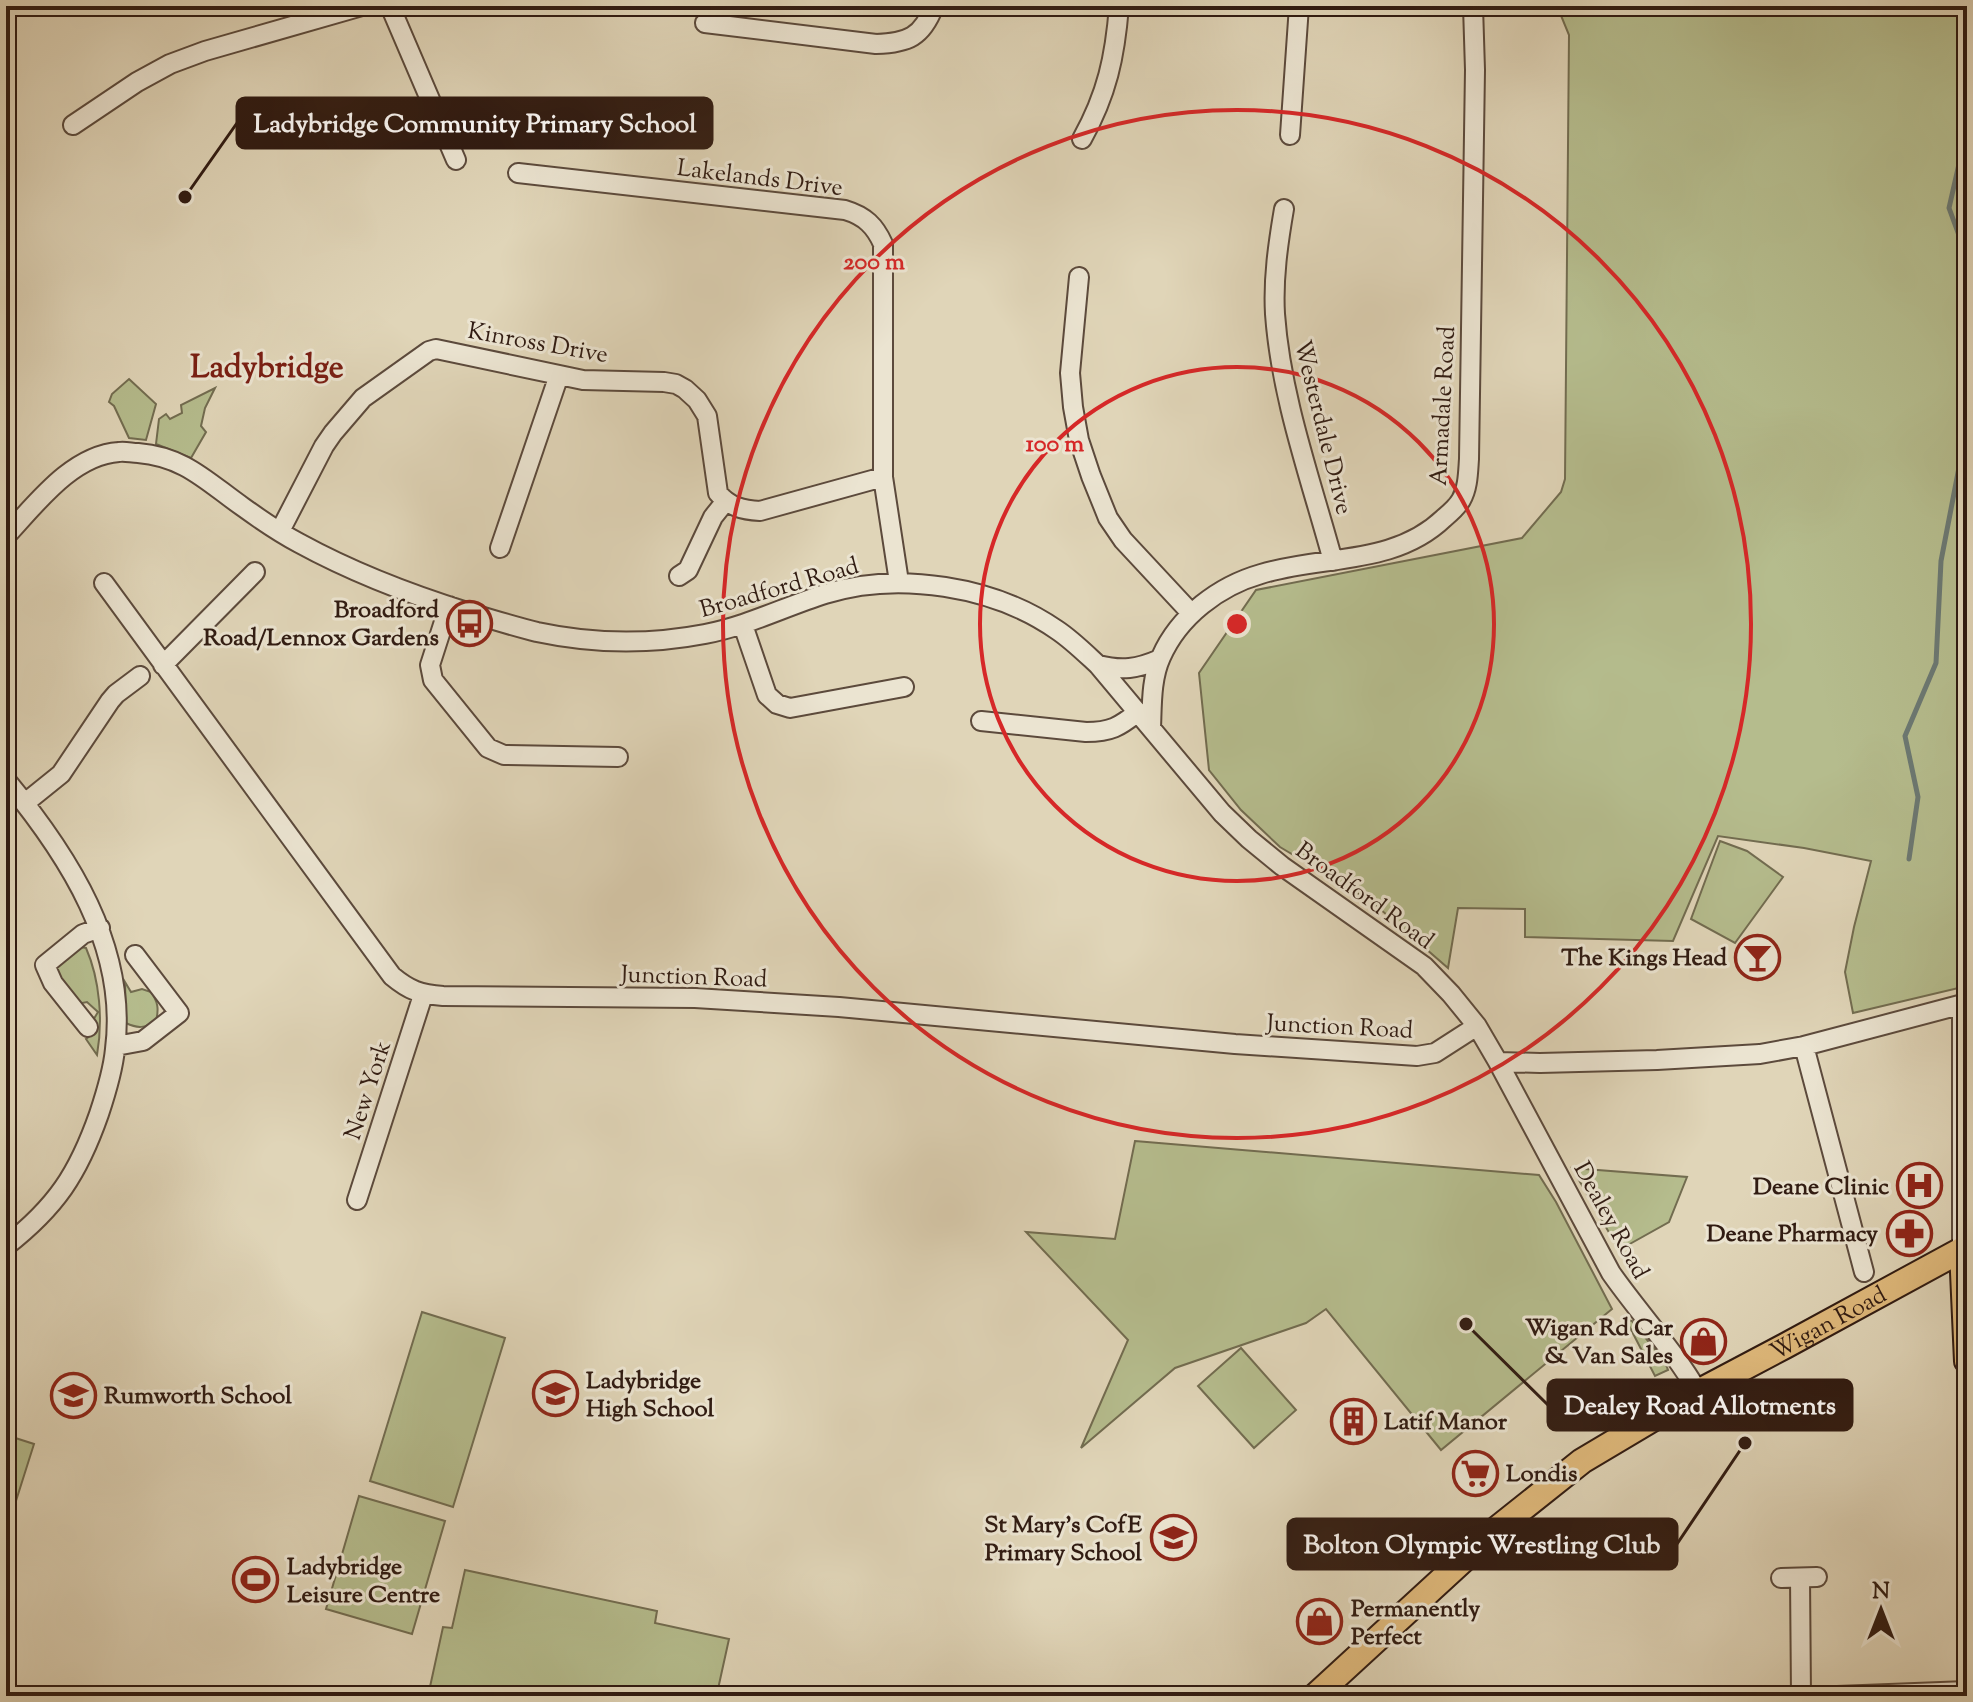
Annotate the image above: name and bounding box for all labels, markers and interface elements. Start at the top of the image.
callout: Ladybridge Community Primary School [237,98,712,148]
text: Ladybridge Community Primary School [254,107,697,144]
street label: Lakelands Drive [675,152,845,206]
text: 200 m [843,246,905,280]
street label: Kinross Drive [465,315,611,373]
street label: Armadale Road [1423,325,1465,487]
street label: Westerdale Drive [1284,337,1360,518]
district label: Ladybridge [190,346,344,392]
text: 100 m [1026,428,1084,462]
street label: Broadford Road [696,550,864,628]
place label: Broadford Road/Lennox Gardens [203,594,439,656]
bus stop icon: Broadford Road/Lennox Gardens [446,599,494,647]
centre of rings [1223,610,1251,638]
street label: Broadford Road [1287,835,1441,959]
bar icon: The Kings Head [1734,933,1782,981]
place label: The Kings Head [1561,942,1727,976]
street label: Junction Road [618,958,768,998]
street label: Junction Road [1264,1007,1414,1049]
street label: New York [337,1037,401,1145]
street label: Dealey Road [1564,1156,1657,1286]
hospital icon: Deane Clinic [1896,1162,1944,1210]
place label: Deane Clinic [1753,1171,1889,1205]
pharmacy icon: Deane Pharmacy [1885,1209,1933,1257]
place label: Deane Pharmacy [1706,1218,1878,1252]
street label: Wigan Road [1764,1279,1894,1370]
place label: Wigan Rd Car & Van Sales [1525,1312,1674,1374]
shop icon: Wigan Rd Car & Van Sales [1680,1317,1728,1365]
place label: Ladybridge High School [586,1365,715,1427]
school or university icon: Ladybridge High School [531,1370,579,1418]
school or university icon: Rumworth School [49,1371,97,1419]
place label: Rumworth School [104,1380,292,1414]
callout: Dealey Road Allotments [1548,1380,1852,1430]
text: Dealey Road Allotments [1564,1389,1836,1426]
building icon: Latif Manor [1329,1397,1377,1445]
place label: Latif Manor [1384,1406,1508,1440]
supermarket icon: Londis [1451,1449,1499,1497]
place label: Londis [1506,1458,1577,1492]
place label: St Mary's CofE Primary School [984,1509,1142,1571]
school or university icon: St Mary's CofE Primary School [1149,1514,1197,1562]
callout: Bolton Olympic Wrestling Club [1288,1519,1677,1569]
text: Bolton Olympic Wrestling Club [1303,1528,1661,1565]
place label: Ladybridge Leisure Centre [287,1551,440,1613]
sports icon: Ladybridge Leisure Centre [232,1556,280,1604]
north arrow [1841,1570,1921,1650]
text: N [1872,1577,1890,1609]
place label: Permanently Perfect [1351,1593,1480,1655]
shop icon: Permanently Perfect [1296,1598,1344,1646]

